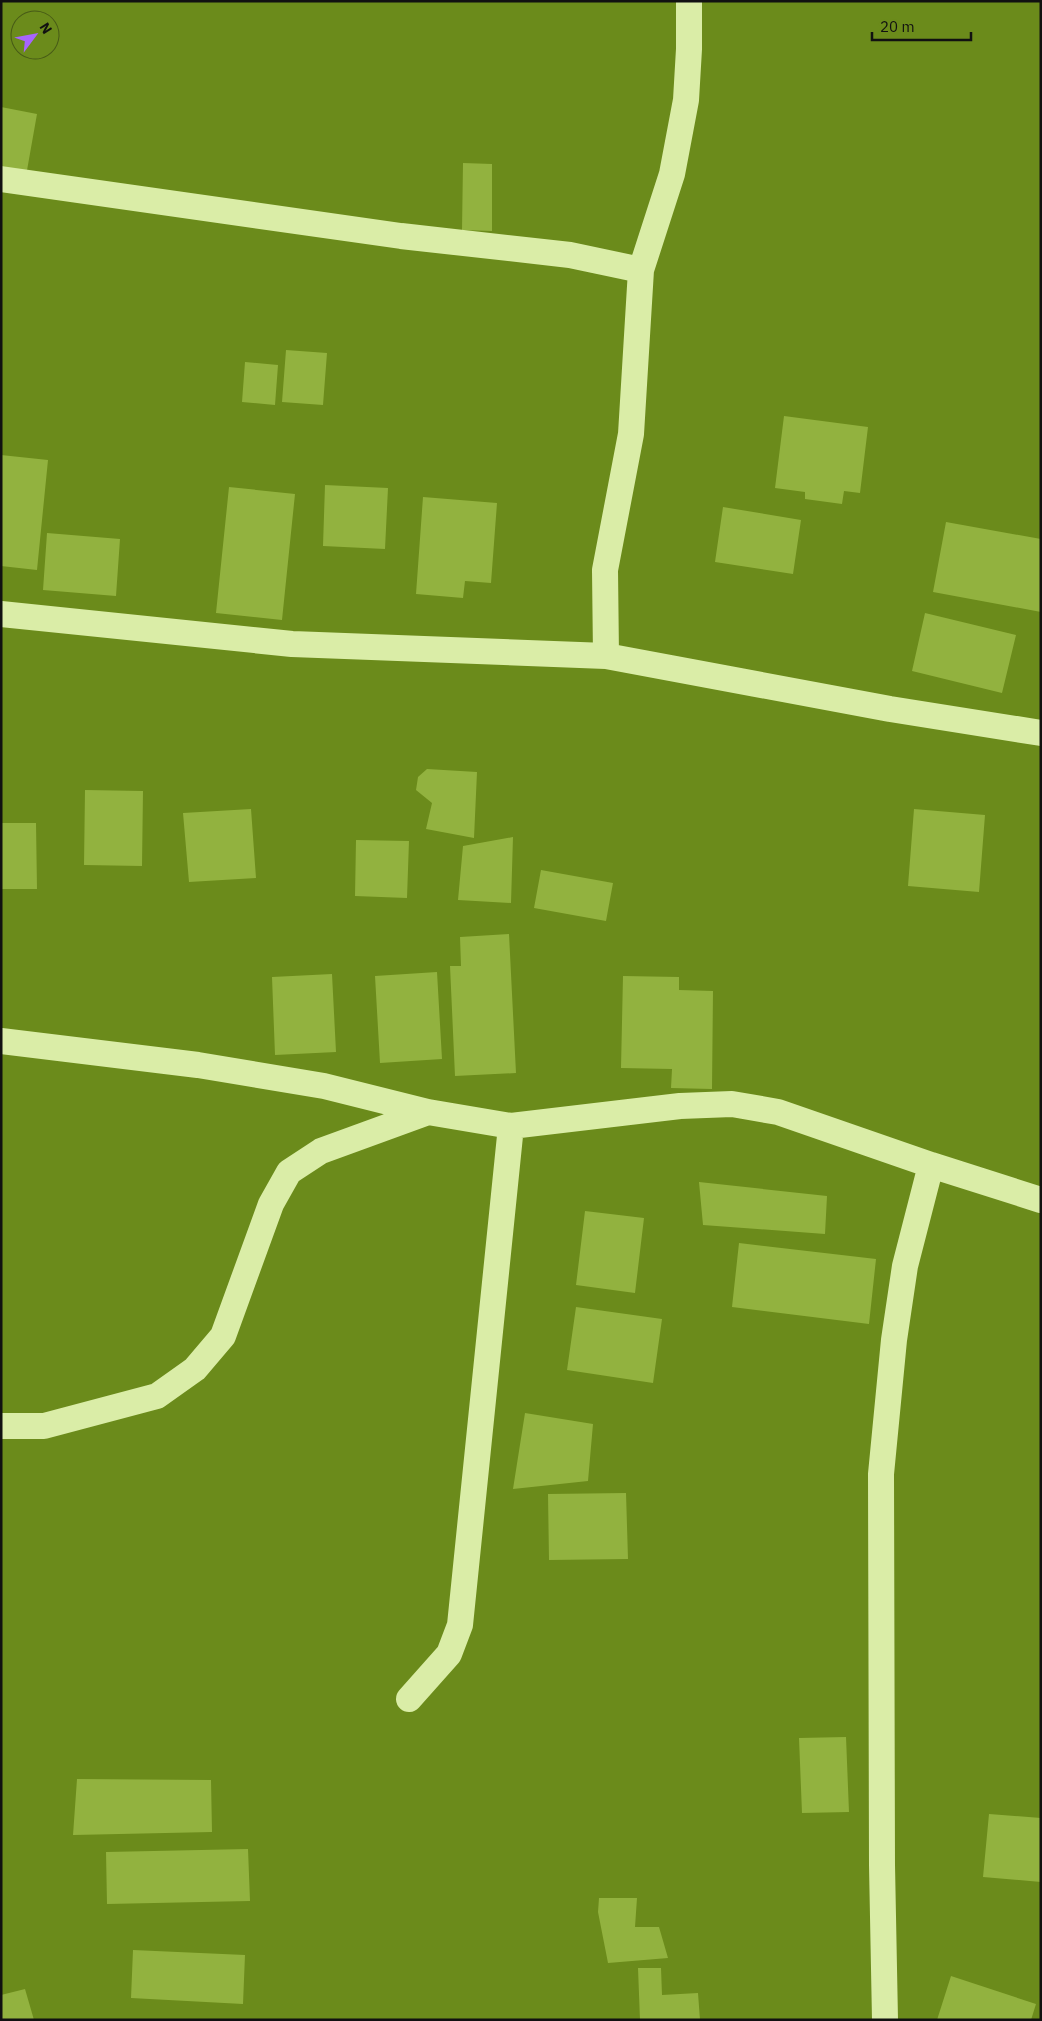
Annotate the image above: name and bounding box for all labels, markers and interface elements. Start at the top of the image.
north arrow [10,10,60,60]
scale bar [872,10,971,42]
text: 20 m [880,17,915,36]
text: N [36,19,56,37]

